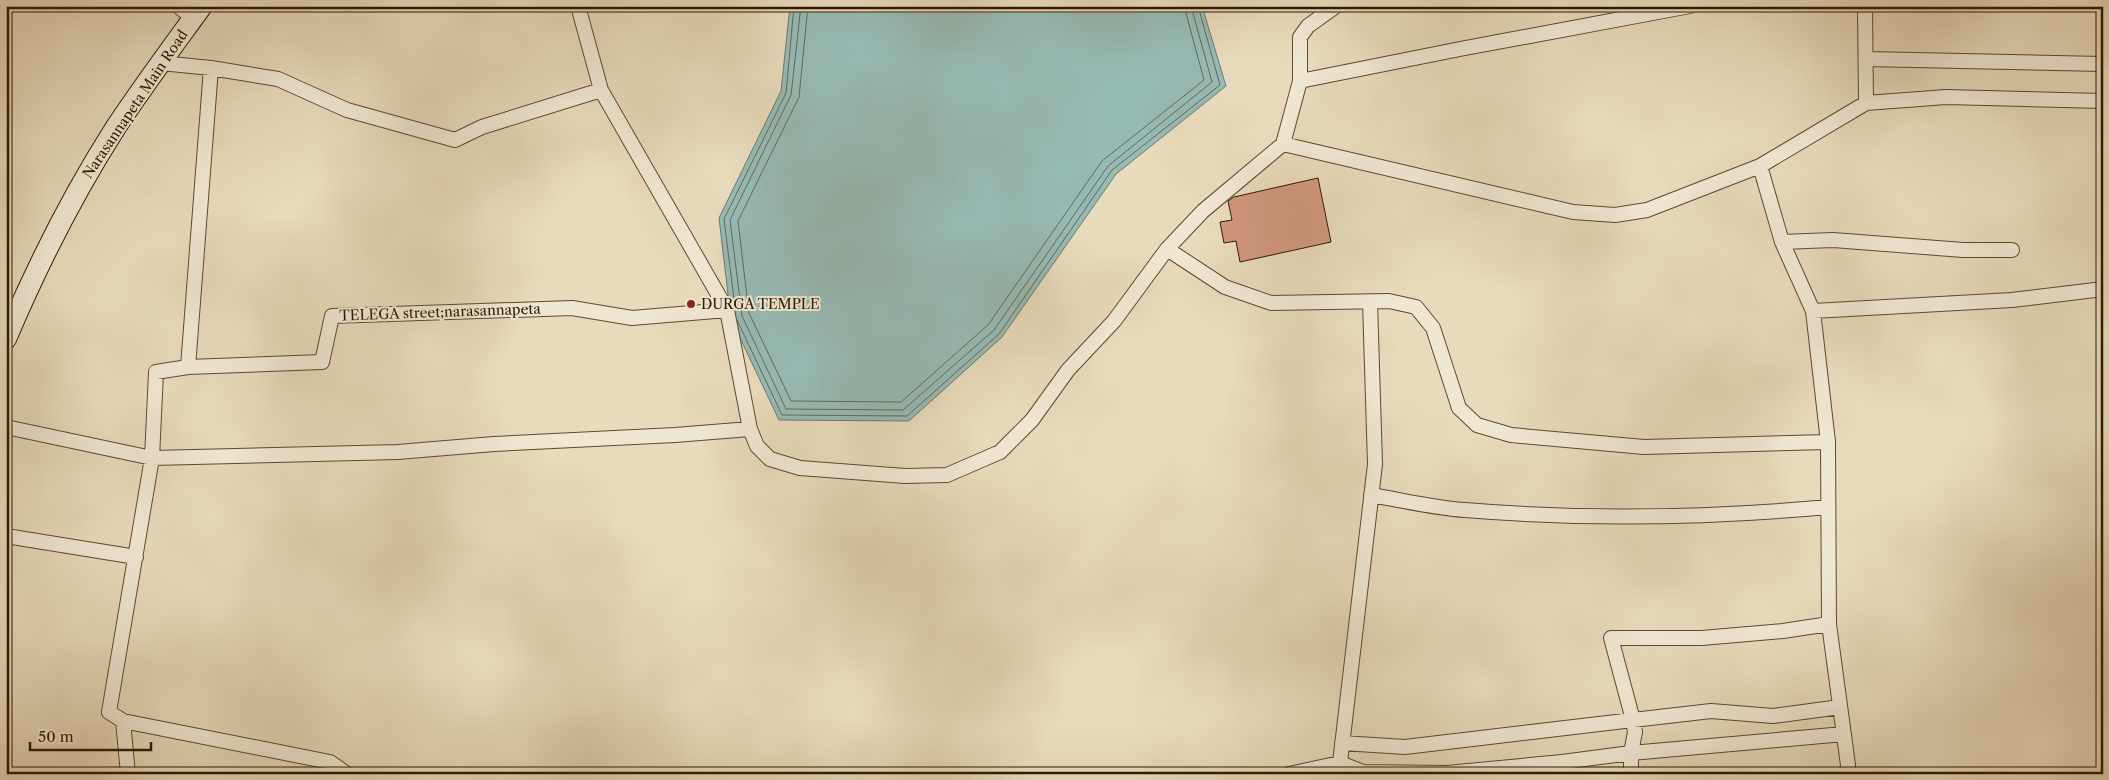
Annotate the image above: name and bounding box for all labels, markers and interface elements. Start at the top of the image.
street label: Narasannapeta Main Road [79,26,192,182]
place label: DURGA TEMPLE [701,295,820,313]
marker: DURGA TEMPLE [685,298,697,310]
street label: TELEGA street;narasannapeta [339,299,542,325]
scale bar [30,720,151,752]
text: 50 m [38,727,74,746]

